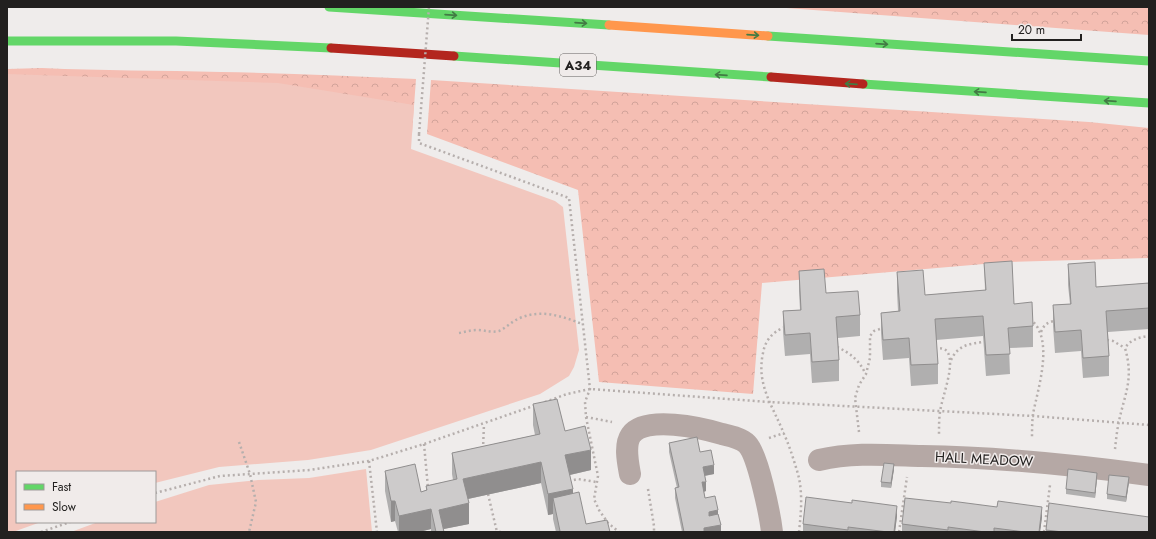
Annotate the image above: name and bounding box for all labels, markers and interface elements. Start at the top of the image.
one-way arrow [444,12,457,19]
scale bar [1012,16,1081,42]
one-way arrow [574,20,587,27]
text: 20 m [1018,21,1045,39]
one-way arrow [746,31,759,38]
one-way arrow [875,40,888,47]
road number: A34 [560,54,596,76]
one-way arrow [715,71,728,78]
one-way arrow [845,80,858,87]
one-way arrow [974,89,987,96]
one-way arrow [1104,97,1117,104]
street label: HALL MEADOW [934,446,1034,472]
legend [16,471,156,523]
text: Fast [52,478,71,496]
text: Slow [52,498,77,516]

